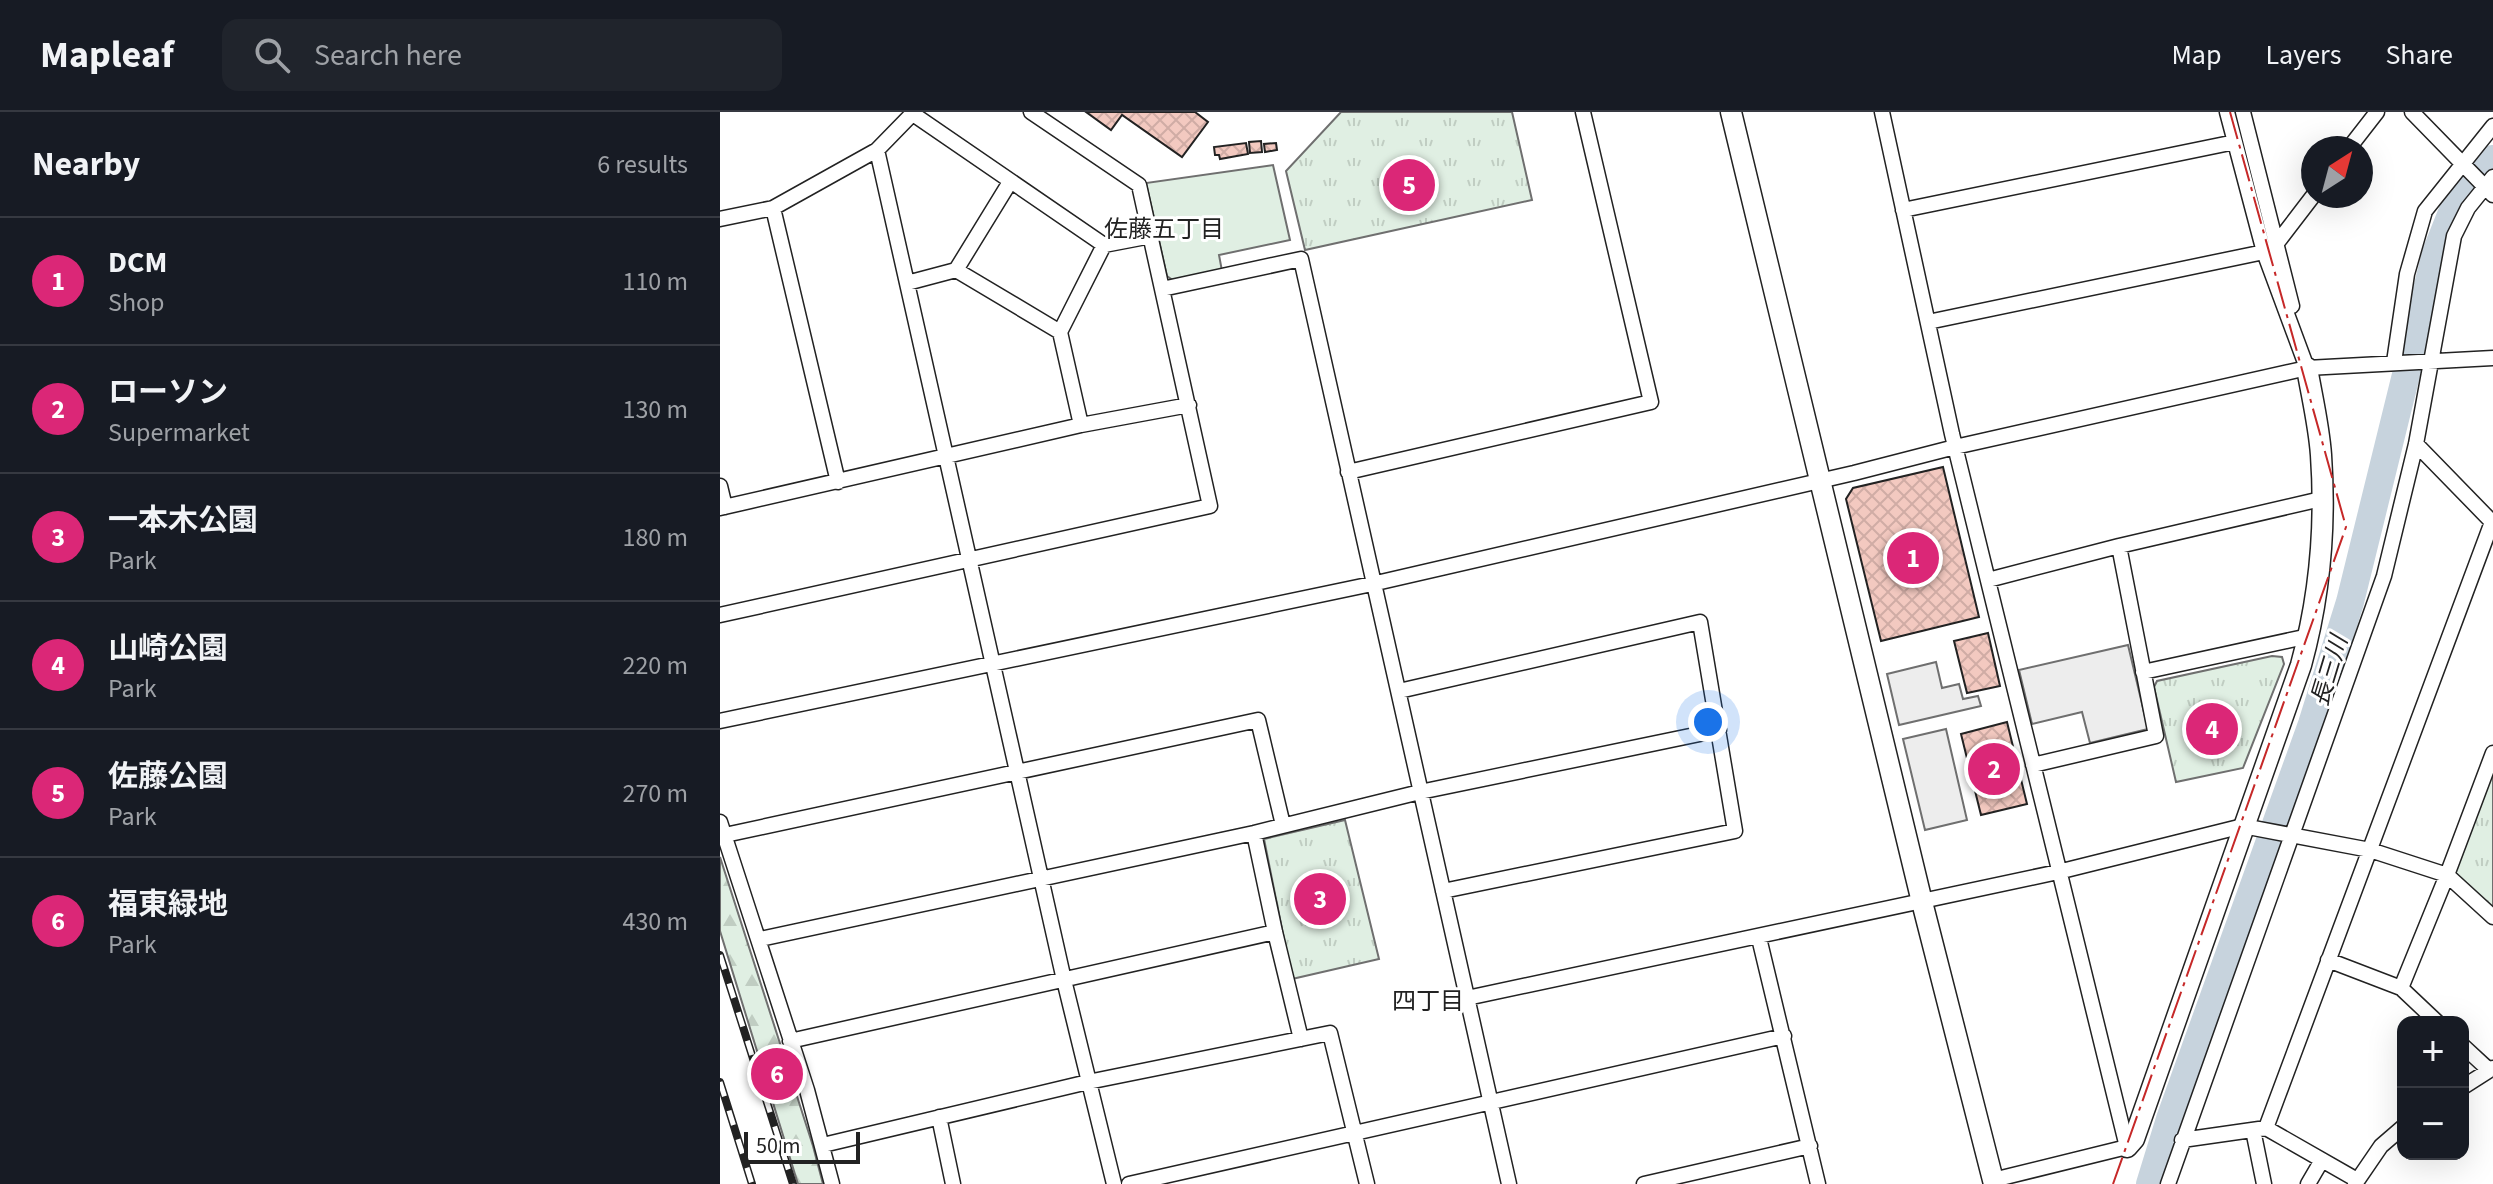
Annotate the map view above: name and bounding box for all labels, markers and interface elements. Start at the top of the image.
search box [222,19,782,91]
text: Mapleaf [40,28,174,82]
icon: search [250,33,294,77]
text: Search here [314,34,462,77]
text: Map [2171,35,2221,75]
text: Layers [2265,35,2341,75]
text: Share [2385,35,2453,75]
north arrow [2301,136,2373,208]
text: Nearby [32,140,140,189]
text: 6 results [597,146,688,183]
pin: 5 [1383,155,1435,215]
district label: 佐藤五丁目 [1104,212,1224,247]
text: DCM [108,241,167,284]
text: 1 [51,263,65,300]
text: 110 m [622,263,688,300]
text: Shop [108,284,165,321]
text: ローソン [108,371,228,414]
text: 2 [51,391,65,428]
text: 130 m [622,391,688,428]
text: Supermarket [108,414,250,451]
text: 一本木公園 [108,499,258,542]
text: 3 [51,519,65,556]
text: 180 m [622,519,688,556]
pin: 1 [1887,528,1939,588]
text: Park [108,542,157,579]
text: 山崎公園 [108,627,228,670]
water label: 長三川 [2302,629,2358,711]
text: 4 [51,647,65,684]
text: 220 m [622,647,688,684]
text: Park [108,670,157,707]
pin: 4 [2186,699,2238,759]
your location [1688,702,1728,742]
pin: 2 [1968,739,2020,799]
text: 佐藤公園 [108,755,228,798]
text: 5 [51,775,65,812]
text: 270 m [622,775,688,812]
text: Park [108,798,157,835]
pin: 3 [1294,869,1346,929]
text: 福東緑地 [108,883,228,926]
text: 6 [51,903,65,940]
text: 430 m [622,903,688,940]
text: Park [108,926,157,963]
district label: 四丁目 [1392,984,1464,1019]
map controls [2397,1016,2469,1160]
button: + [2397,1016,2469,1088]
pin: 6 [751,1044,803,1104]
button: − [2397,1088,2469,1160]
scale bar [744,1128,860,1164]
text: 50 m [756,1130,801,1162]

